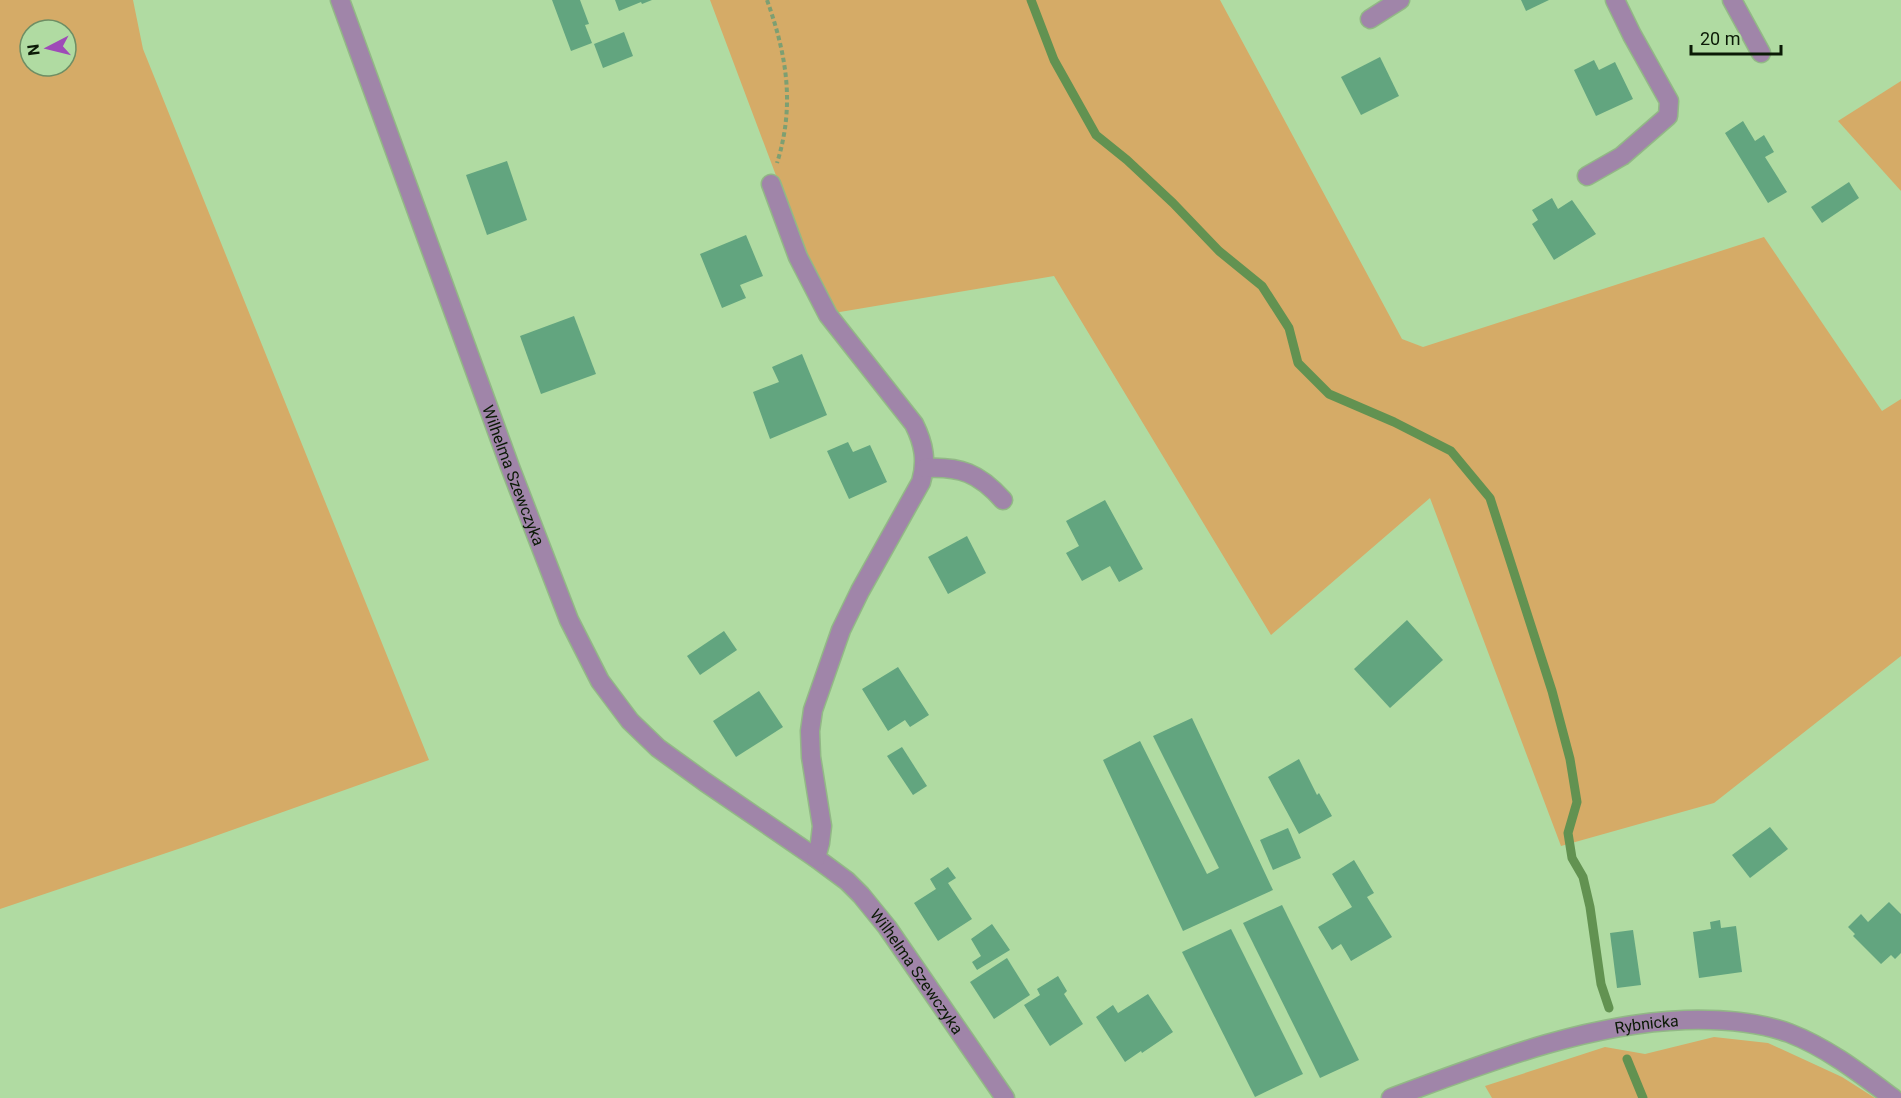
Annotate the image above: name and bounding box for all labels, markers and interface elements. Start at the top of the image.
north arrow [18,18,78,78]
scale bar [1691,18,1781,56]
text: 20 m [1700,28,1740,49]
text: N [23,43,44,57]
street label: Wilhelma Szewczyka [479,402,549,548]
street label: Wilhelma Szewczyka [867,905,967,1038]
street label: Rybnicka [1613,1011,1679,1037]

